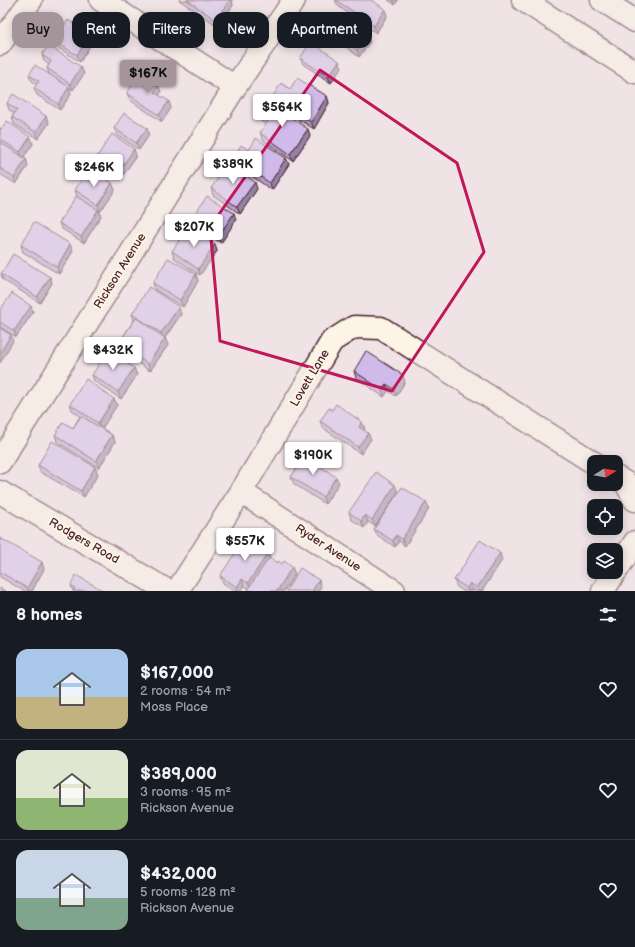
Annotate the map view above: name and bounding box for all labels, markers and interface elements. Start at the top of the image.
chip: Buy [12,12,64,48]
chip: Rent [72,12,130,48]
chip: Filters [138,12,205,48]
chip: New [213,12,269,48]
chip: Apartment [277,12,372,48]
pin: $167K [120,60,176,94]
text: $167K [129,65,167,81]
pin: $564K [254,94,310,128]
text: $564K [262,99,302,115]
pin: $389K [205,151,261,185]
pin: $246K [66,154,122,188]
text: $389K [213,156,253,172]
text: $246K [74,159,114,175]
pin: $207K [166,214,222,248]
text: $207K [174,219,214,235]
street label: Rickson Avenue [91,230,149,312]
pin: $432K [85,337,141,371]
text: $432K [93,342,133,358]
street label: Lovett Lane [287,347,333,409]
pin: $190K [285,442,341,476]
text: $190K [294,447,332,463]
north arrow [587,455,623,491]
map controls [587,455,623,579]
button: locate [587,499,623,535]
street label: Rodgers Road [46,515,122,567]
street label: Ryder Avenue [292,521,364,575]
pin: $557K [217,528,273,562]
text: $557K [225,533,265,549]
button: layers [587,543,623,579]
icon: filters [597,604,619,626]
text: 8 homes [16,605,82,625]
text: $167,000 [140,663,214,683]
icon: home [48,665,96,713]
icon: heart [597,678,619,700]
text: 2 rooms · 54 m² [140,683,231,699]
text: Moss Place [140,699,208,715]
text: $389,000 [140,764,217,784]
icon: home [48,766,96,814]
icon: heart [597,779,619,801]
text: 3 rooms · 95 m² [140,784,231,800]
text: Rickson Avenue [140,800,234,816]
text: $432,000 [140,864,217,884]
icon: home [48,866,96,914]
icon: heart [597,879,619,901]
text: 5 rooms · 128 m² [140,884,236,900]
text: Rickson Avenue [140,900,234,916]

